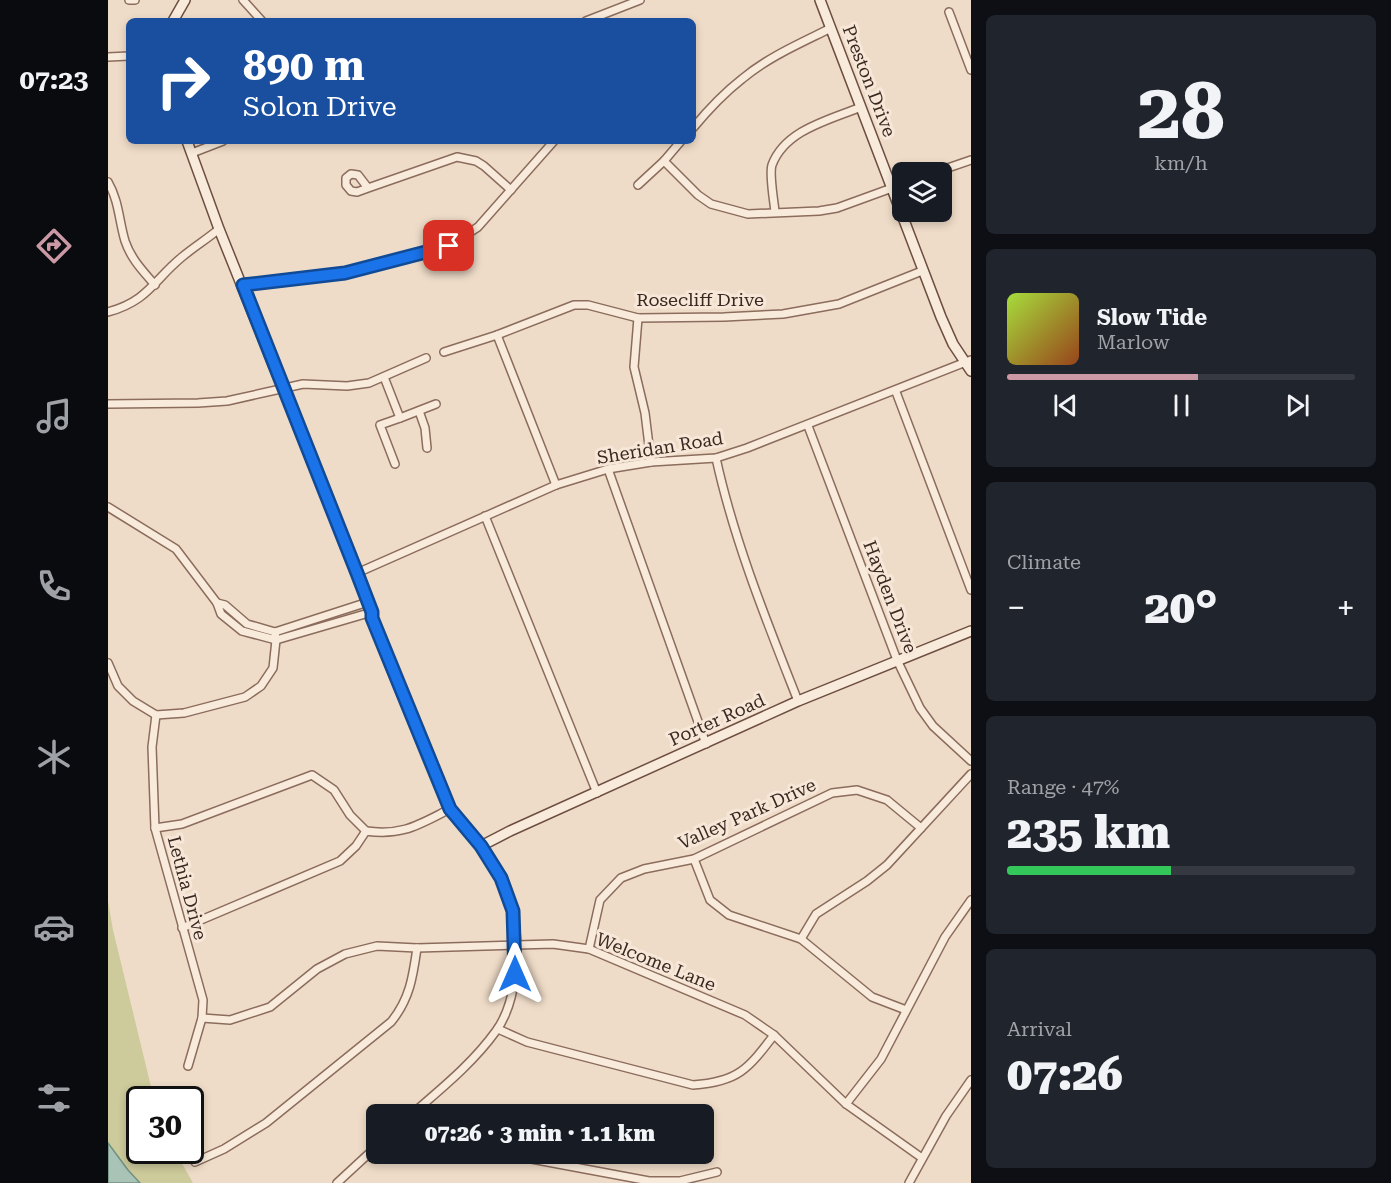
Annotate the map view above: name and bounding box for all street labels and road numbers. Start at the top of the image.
street label: Preston Drive [839,22,900,140]
street label: Rosecliff Drive [636,289,764,310]
street label: Sheridan Road [595,427,725,468]
street label: Hayden Drive [859,538,922,656]
street label: Porter Road [666,689,768,750]
street label: Valley Park Drive [675,774,819,853]
street label: Lethia Drive [164,834,211,942]
street label: Welcome Lane [593,928,719,995]

